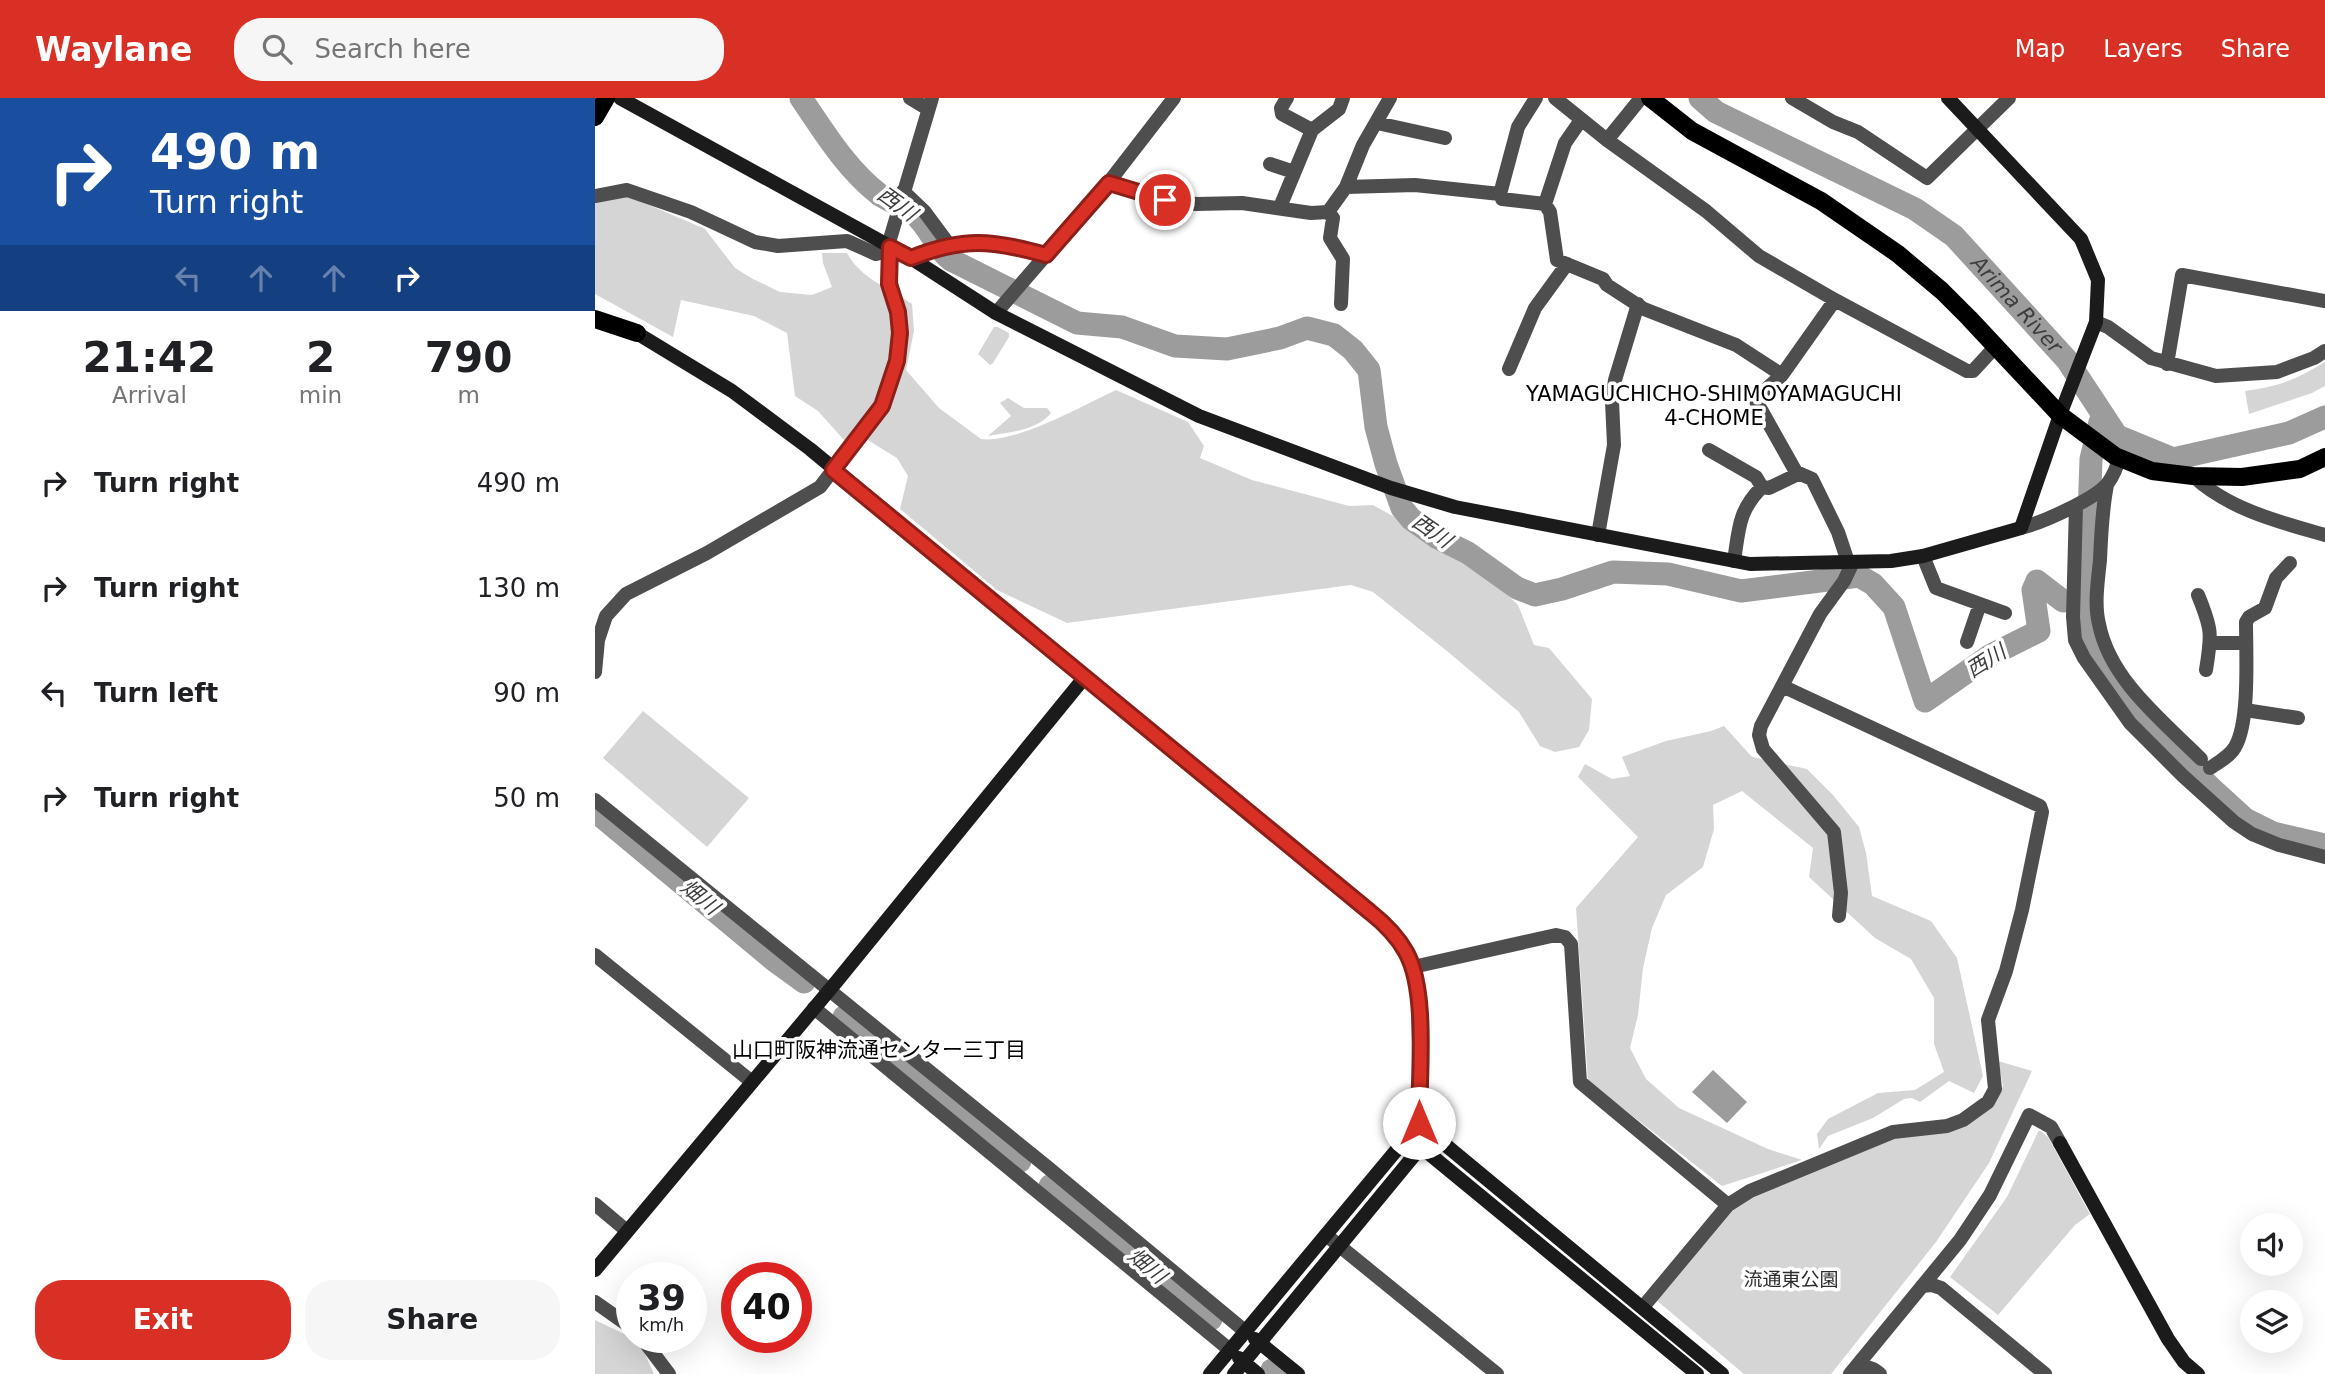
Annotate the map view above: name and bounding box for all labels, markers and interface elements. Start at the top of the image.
search box [234,18,724,81]
text: Waylane [35,30,192,69]
icon: search [258,30,296,68]
text: Search here [314,34,471,64]
text: Map [2015,35,2065,63]
text: Layers [2103,35,2183,63]
text: Share [2221,35,2290,63]
text: 490 m [150,124,320,181]
icon: right [35,126,126,217]
pin [1135,170,1195,230]
icon: arrive [1146,181,1184,219]
water label: 西川 [873,182,923,227]
text: Turn right [150,183,303,221]
water label: Arima River [1965,250,2068,359]
icon: left [169,259,207,297]
icon: ahead [242,259,280,297]
icon: ahead [315,259,353,297]
icon: right [388,259,426,297]
text: 21:42 [83,333,216,382]
text: 2 [306,333,335,382]
text: 790 [425,333,512,382]
text: Arrival [112,382,187,408]
text: min [299,382,342,408]
text: m [457,382,480,408]
district label: YAMAGUCHICHO-SHIMOYAMAGUCHI 4-CHOME [1525,382,1902,430]
icon: right [35,464,73,502]
text: Turn right [94,468,239,498]
text: 490 m [477,468,560,498]
water label: 西川 [1408,509,1458,554]
icon: right [35,569,73,607]
text: Turn right [94,573,239,603]
text: 130 m [477,573,560,603]
water label: 西川 [1962,639,2012,682]
icon: left [35,674,73,712]
text: Turn left [94,678,218,708]
text: 90 m [493,678,560,708]
icon: right [35,779,73,817]
text: Turn right [94,783,239,813]
text: 50 m [493,783,560,813]
water label: 畑川 [676,874,725,921]
district label: 山口町阪神流通センター三丁目 [732,1038,1026,1062]
position arrow [1382,1086,1456,1160]
map controls [2240,1213,2303,1353]
button: sound [2240,1213,2303,1276]
water label: 畑川 [1123,1243,1172,1290]
speed limit sign: 40 [721,1262,812,1353]
park label: 流通東公園 [1743,1268,1839,1290]
text: 39 [637,1278,686,1318]
button: Exit [35,1280,291,1360]
button: Share [305,1280,560,1360]
button: layers [2240,1290,2303,1353]
text: km/h [639,1314,684,1335]

